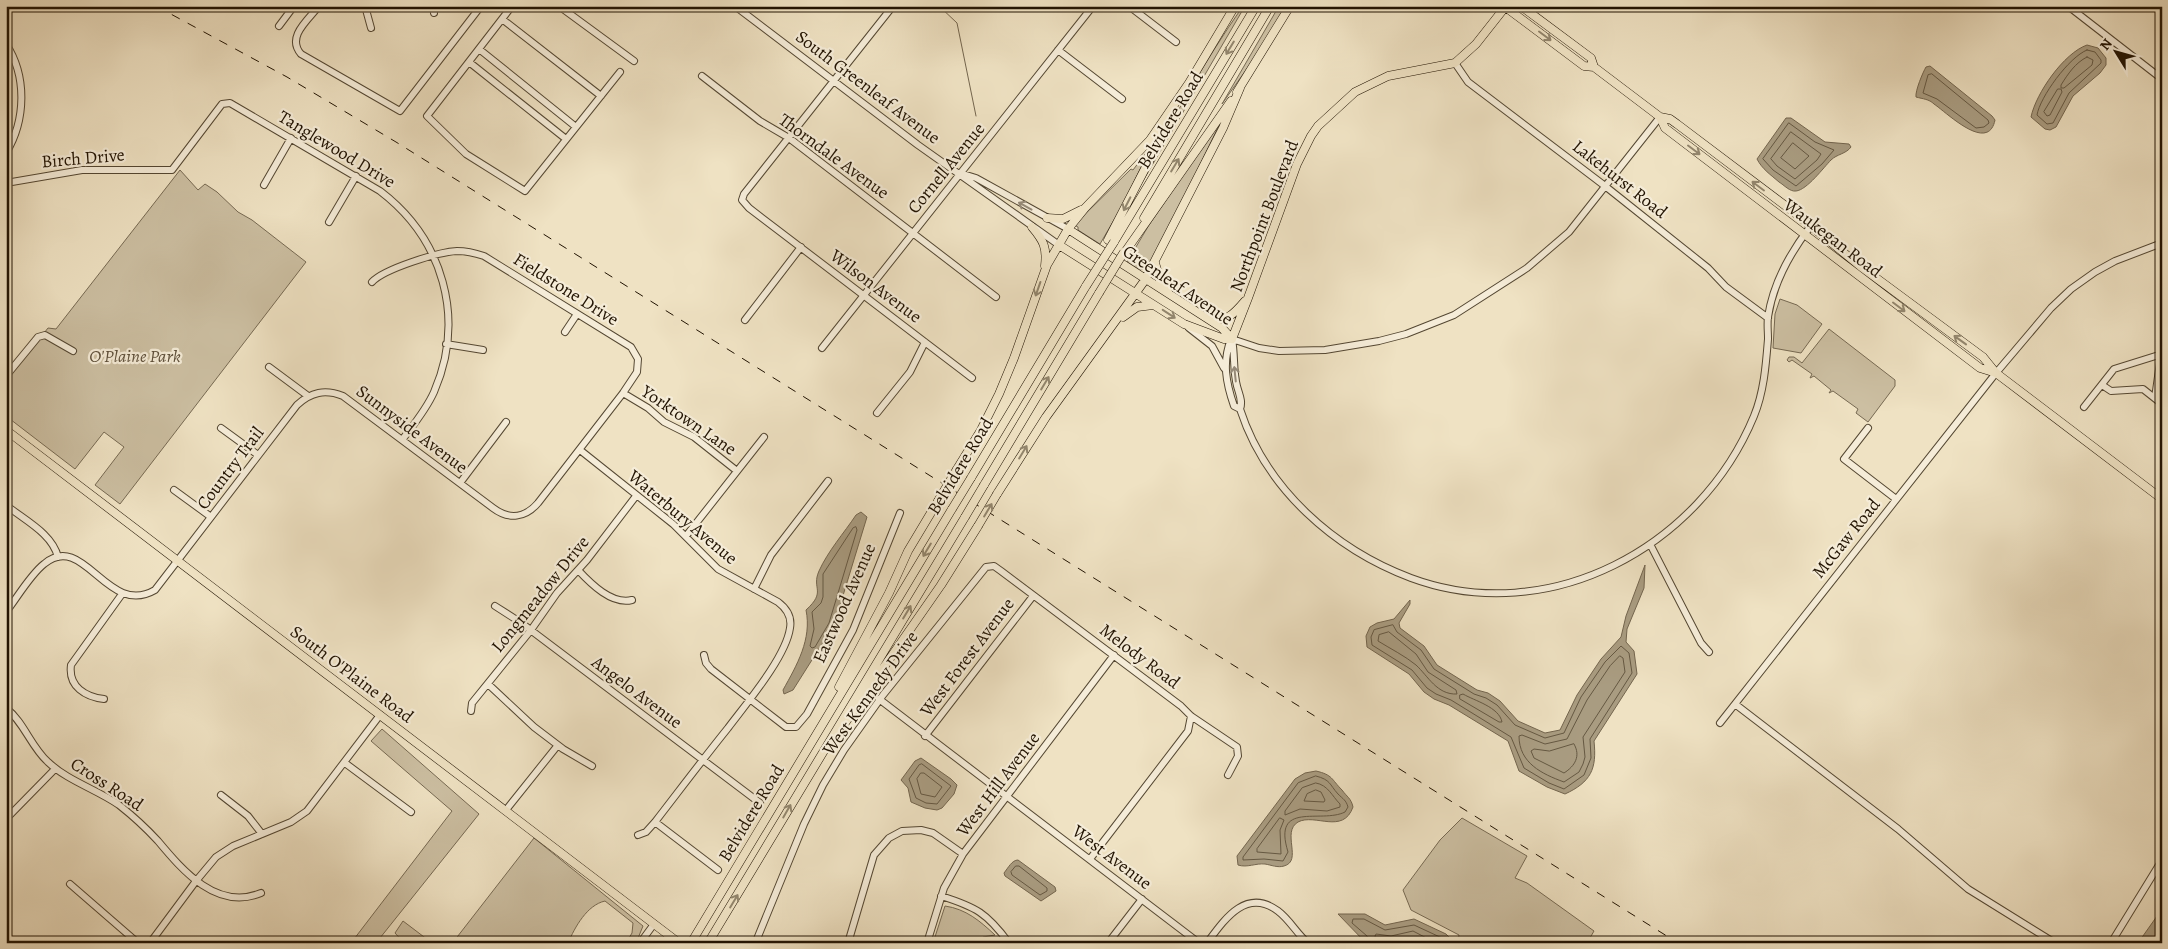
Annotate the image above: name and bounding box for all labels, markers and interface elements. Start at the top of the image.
street label: South Greenleaf Avenue [791,25,945,149]
north arrow [2090,28,2140,78]
one-way arrow [1538,30,1551,41]
text: N [2095,35,2117,54]
one-way arrow [1225,40,1235,54]
street label: Belvidere Road [1131,67,1209,173]
street label: Tanglewood Drive [274,105,400,193]
street label: Thorndale Avenue [774,108,894,204]
street label: Cornell Avenue [902,117,990,219]
street label: Lakehurst Road [1567,134,1673,224]
street label: Northpoint Boulevard [1224,136,1304,296]
street label: Birch Drive [40,142,126,174]
one-way arrow [1687,145,1701,155]
one-way arrow [1171,158,1181,172]
one-way arrow [1751,181,1765,191]
street label: Waukegan Road [1778,192,1888,283]
one-way arrow [1122,196,1131,211]
one-way arrow [1019,200,1033,210]
street label: Greenleaf Avenue [1118,239,1238,331]
street label: Wilson Avenue [825,243,927,328]
street label: Fieldstone Drive [509,247,623,331]
one-way arrow [1033,281,1042,296]
one-way arrow [1892,301,1905,312]
one-way arrow [1161,310,1175,320]
one-way arrow [1953,335,1967,345]
park label: O'Plaine Park [89,344,181,368]
one-way arrow [1230,367,1240,383]
one-way arrow [1040,377,1050,391]
street label: Sunnyside Avenue [351,379,473,479]
street label: Yorktown Lane [636,379,741,461]
street label: Belvidere Road [921,413,999,519]
street label: Country Trail [191,421,269,514]
one-way arrow [1018,445,1028,459]
street label: Waterbury Avenue [622,463,743,570]
street label: McGaw Road [1806,493,1886,583]
one-way arrow [983,503,993,517]
street label: Longmeadow Drive [486,531,594,657]
street label: Eastwood Avenue [807,539,881,667]
one-way arrow [921,543,931,557]
street label: West Forest Avenue [914,593,1020,722]
one-way arrow [902,606,912,620]
street label: Melody Road [1095,618,1185,694]
street label: South O'Plaine Road [285,620,419,729]
street label: West Kennedy Drive [816,626,923,761]
street label: Angelo Avenue [586,649,687,734]
street label: West Hill Avenue [950,727,1045,842]
street label: Cross Road [66,752,148,817]
street label: Belvidere Road [712,760,790,866]
one-way arrow [782,804,792,819]
street label: West Avenue [1067,819,1157,895]
one-way arrow [729,894,739,908]

